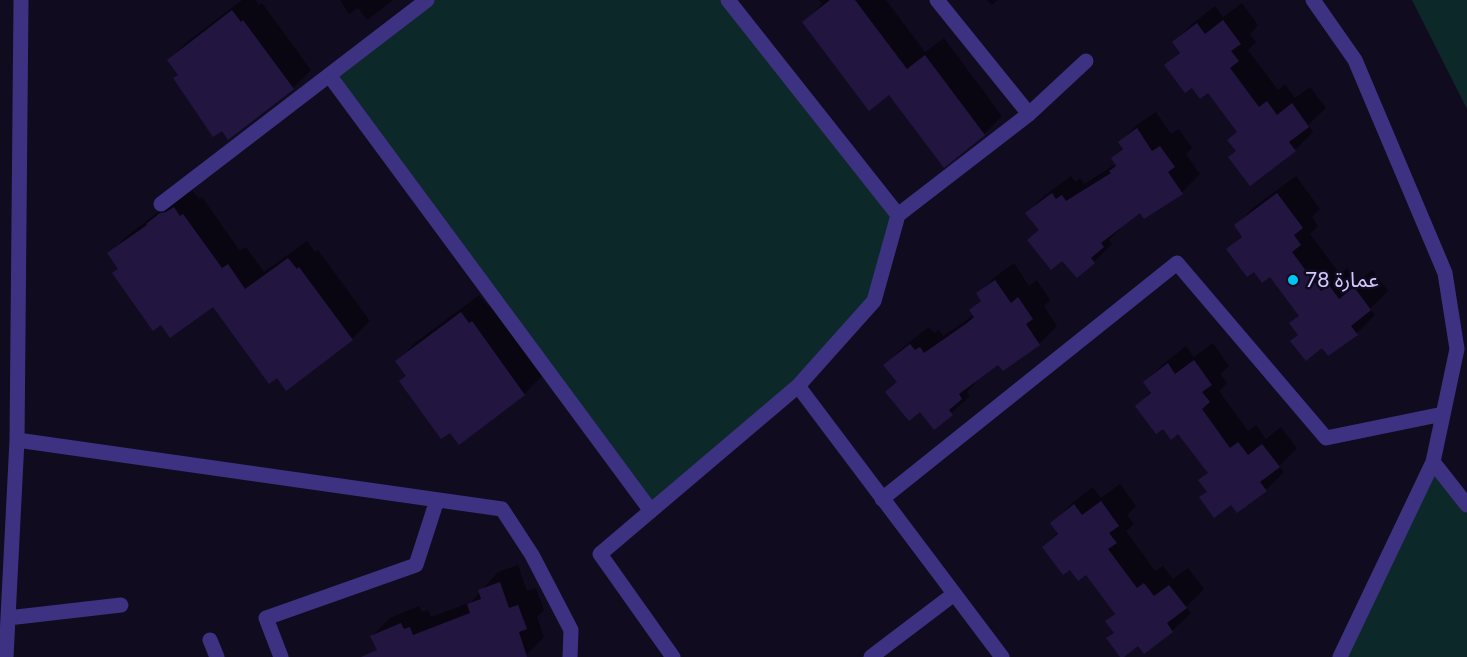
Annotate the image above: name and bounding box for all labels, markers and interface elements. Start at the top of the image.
place label: عمارة 78 [1305,267,1379,293]
marker: عمارة 78 [1286,273,1300,287]

